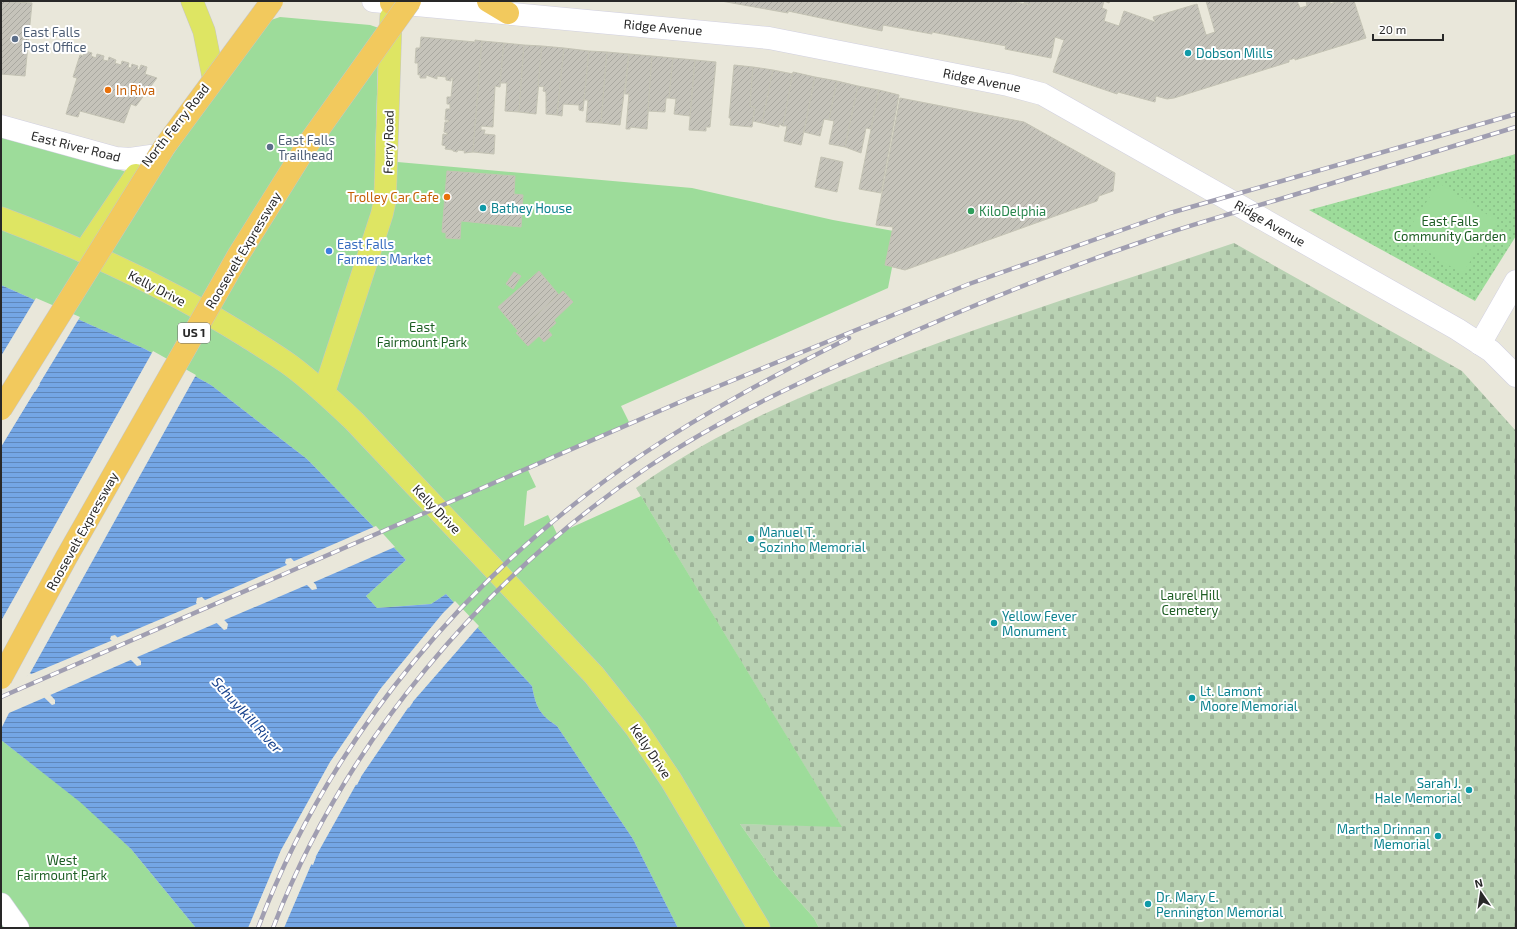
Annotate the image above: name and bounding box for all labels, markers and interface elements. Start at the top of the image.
street label: Ridge Avenue [623,16,703,38]
scale bar [1373,16,1443,42]
text: 20 m [1379,22,1406,36]
place label: East Falls Post Office [23,24,86,55]
marker: East Falls Post Office [10,34,20,44]
place label: Dobson Mills [1196,45,1273,61]
marker: Dobson Mills [1183,48,1193,58]
street label: Ridge Avenue [942,65,1022,95]
street label: North Ferry Road [138,80,212,170]
place label: In Riva [116,82,155,98]
marker: In Riva [103,85,113,95]
street label: Ferry Road [379,110,397,174]
street label: East River Road [30,127,122,165]
place label: East Falls Trailhead [278,132,335,163]
marker: East Falls Trailhead [265,142,275,152]
street label: Roosevelt Expressway [202,189,284,311]
place label: Trolley Car Cafe [347,189,439,205]
marker: Trolley Car Cafe [442,192,452,202]
street label: Ridge Avenue [1232,196,1308,250]
place label: Bathey House [491,200,572,216]
marker: Bathey House [478,203,488,213]
place label: KiloDelphia [979,203,1046,219]
marker: KiloDelphia [966,206,976,216]
park label: East Falls Community Garden [1394,213,1506,244]
place label: East Falls Farmers Market [337,236,431,267]
marker: East Falls Farmers Market [324,246,334,256]
street label: Kelly Drive [126,267,188,309]
park label: East Fairmount Park [377,319,468,350]
road number: US 1 [178,323,210,343]
street label: Roosevelt Expressway [43,469,121,593]
street label: Kelly Drive [410,481,464,537]
place label: Manuel T. Sozinho Memorial [759,524,866,555]
marker: Manuel T. Sozinho Memorial [746,534,756,544]
park label: Laurel Hill Cemetery [1160,587,1220,618]
place label: Yellow Fever Monument [1002,608,1077,639]
marker: Yellow Fever Monument [989,618,999,628]
water label: Schuylkill River [209,673,286,757]
place label: Lt. Lamont Moore Memorial [1200,683,1298,714]
marker: Lt. Lamont Moore Memorial [1187,693,1197,703]
street label: Kelly Drive [627,721,675,781]
place label: Sarah J. Hale Memorial [1375,775,1461,806]
marker: Sarah J. Hale Memorial [1464,785,1474,795]
place label: Martha Drinnan Memorial [1337,821,1430,852]
marker: Martha Drinnan Memorial [1433,831,1443,841]
park label: West Fairmount Park [17,852,108,883]
north arrow [1461,873,1501,913]
text: N [1473,876,1484,890]
place label: Dr. Mary E. Pennington Memorial [1156,889,1283,920]
marker: Dr. Mary E. Pennington Memorial [1143,899,1153,909]

